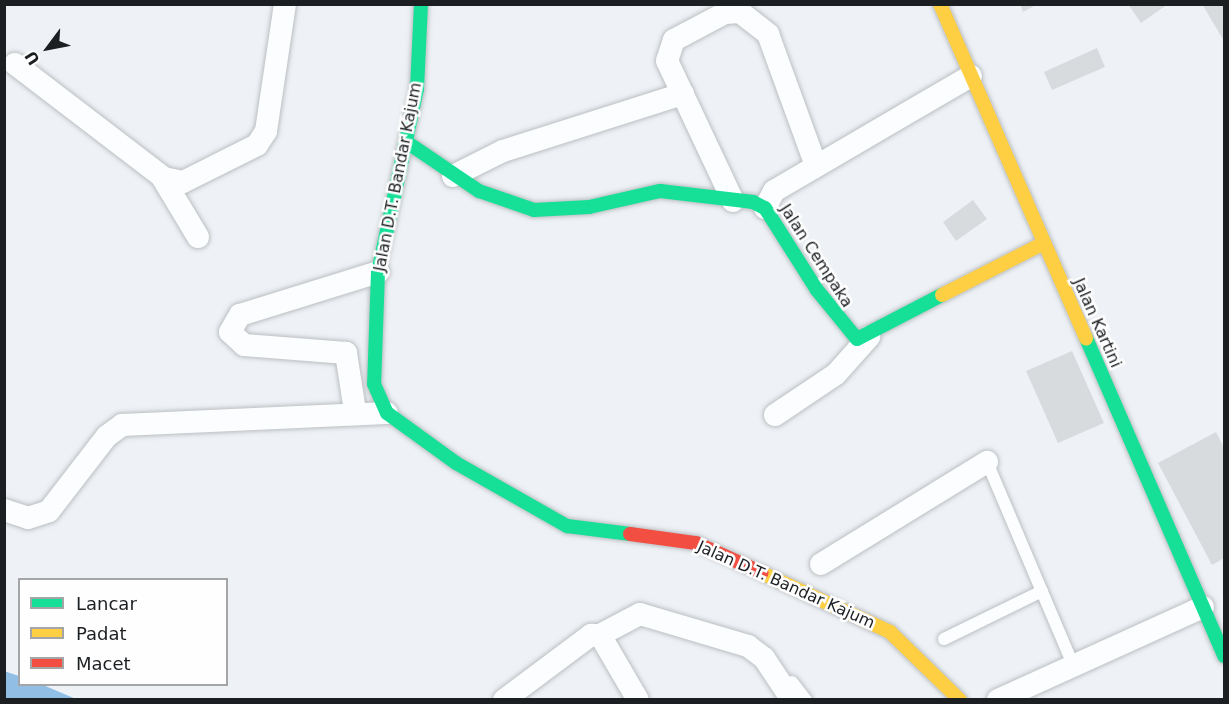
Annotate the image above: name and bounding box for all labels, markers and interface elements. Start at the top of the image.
north arrow [18,18,78,78]
text: U [21,47,44,68]
street label: Jalan D.T. Bandar Kajum [370,81,426,273]
street label: Jalan Cempaka [775,201,857,311]
street label: Jalan Kartini [1069,275,1125,371]
street label: Jalan D.T. Bandar Kajum [694,537,878,633]
legend [18,578,228,686]
text: Lancar [76,593,137,614]
text: Padat [76,623,127,644]
text: Macet [76,653,131,674]

